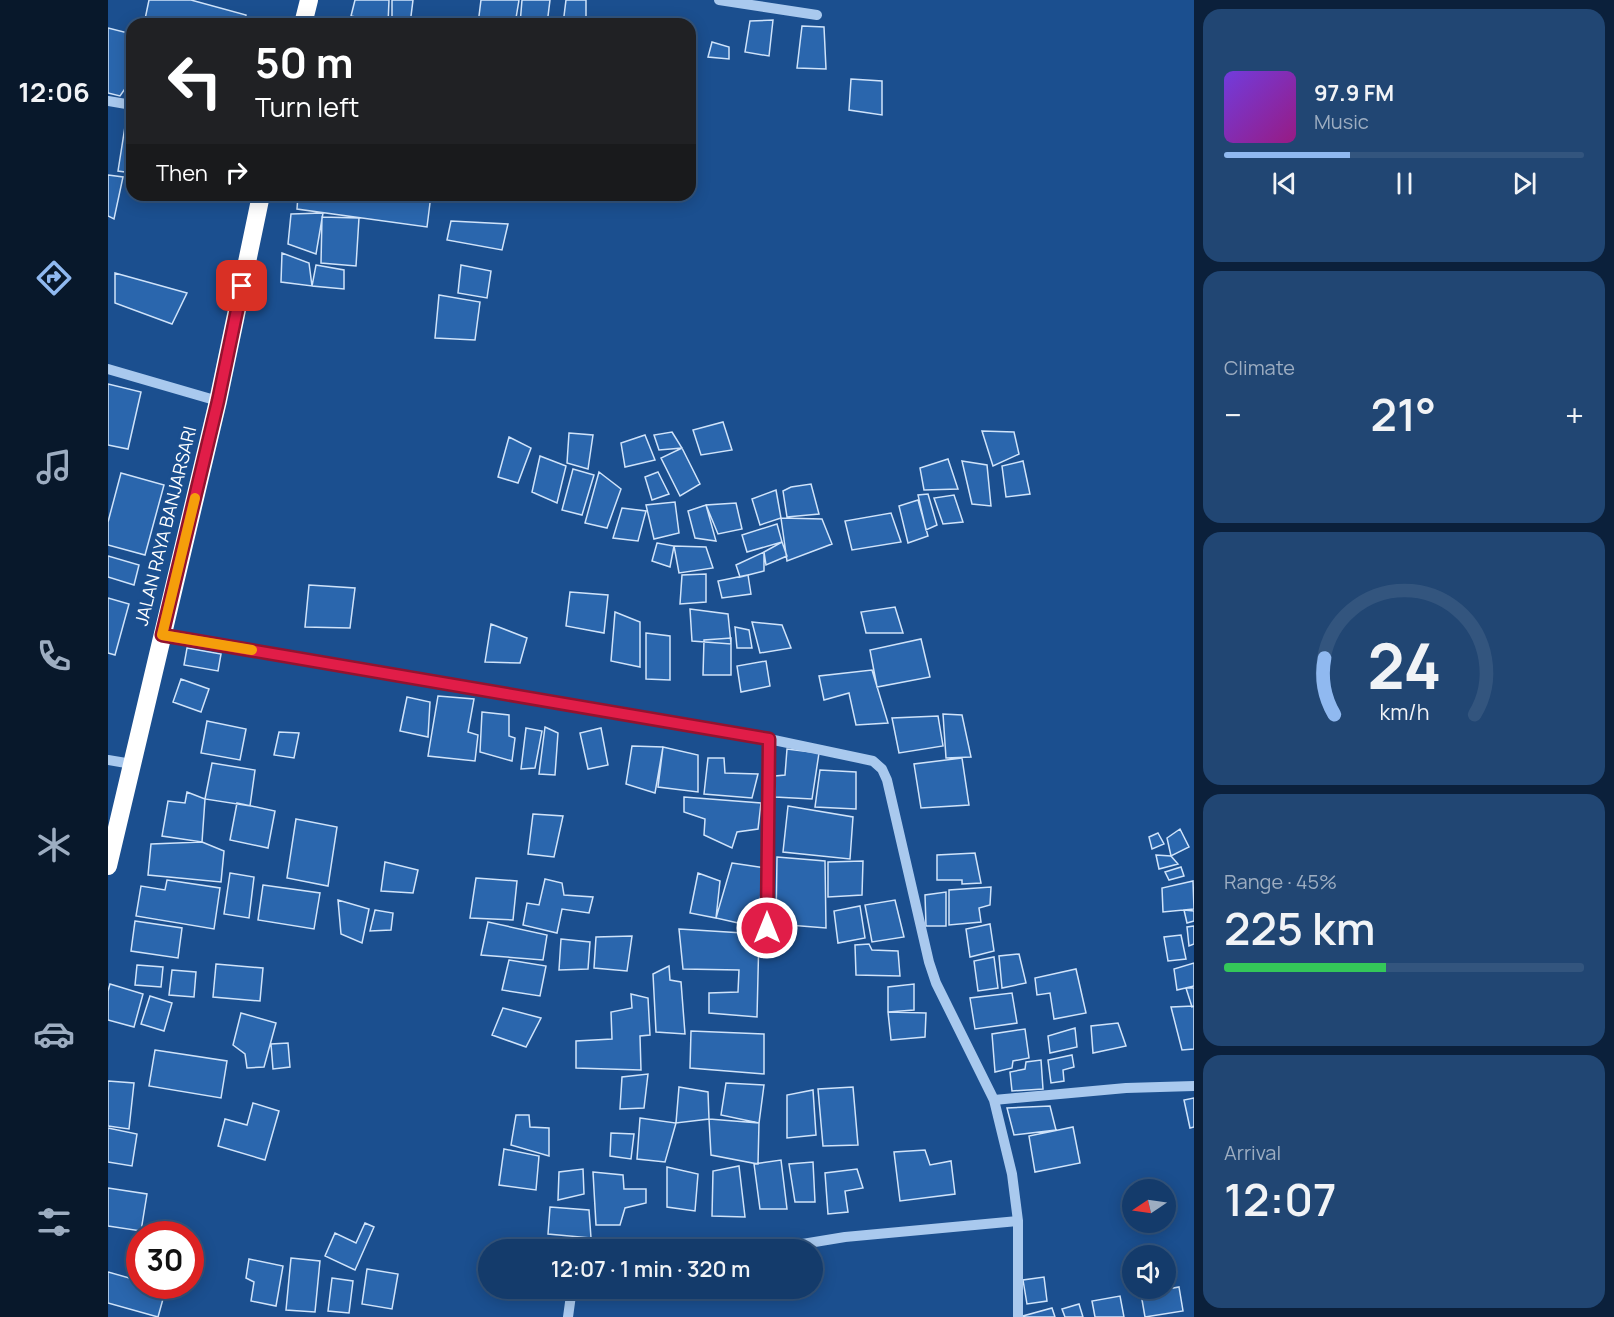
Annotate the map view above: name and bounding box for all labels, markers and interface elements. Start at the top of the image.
text: 50 m [255,33,353,91]
icon: left [156,42,234,120]
text: 12:06 [18,73,90,110]
text: 97.9 FM [1314,78,1394,108]
text: Turn left [255,88,359,125]
text: Music [1314,108,1369,135]
icon: right [220,156,253,189]
text: Then [156,158,208,188]
icon: previous [1268,167,1301,200]
icon: pause [1388,167,1421,200]
icon: next [1508,167,1541,200]
icon: directions [33,257,75,299]
pin [216,260,267,311]
icon: arrive [225,269,258,302]
text: Climate [1224,354,1295,381]
text: 21° [1371,383,1436,445]
text: − [1224,392,1242,437]
text: + [1565,392,1584,437]
street label: JALAN RAYA BANJARSARI [129,423,201,628]
icon: music [33,446,75,488]
text: 24 [1367,623,1441,709]
icon: phone [33,635,75,677]
text: km/h [1379,698,1429,727]
icon: climate [33,824,75,866]
text: Range · 45% [1224,868,1337,895]
position arrow [735,896,799,960]
text: 225 km [1224,897,1375,959]
icon: car [33,1013,75,1055]
text: Arrival [1224,1139,1281,1166]
text: 12:07 [1224,1168,1337,1230]
north arrow [1122,1179,1176,1233]
map controls [1122,1179,1176,1299]
icon: filters [33,1201,75,1243]
speed limit sign: 30 [126,1221,204,1299]
button: sound [1122,1245,1176,1299]
text: 12:07 · 1 min · 320 m [551,1254,750,1284]

